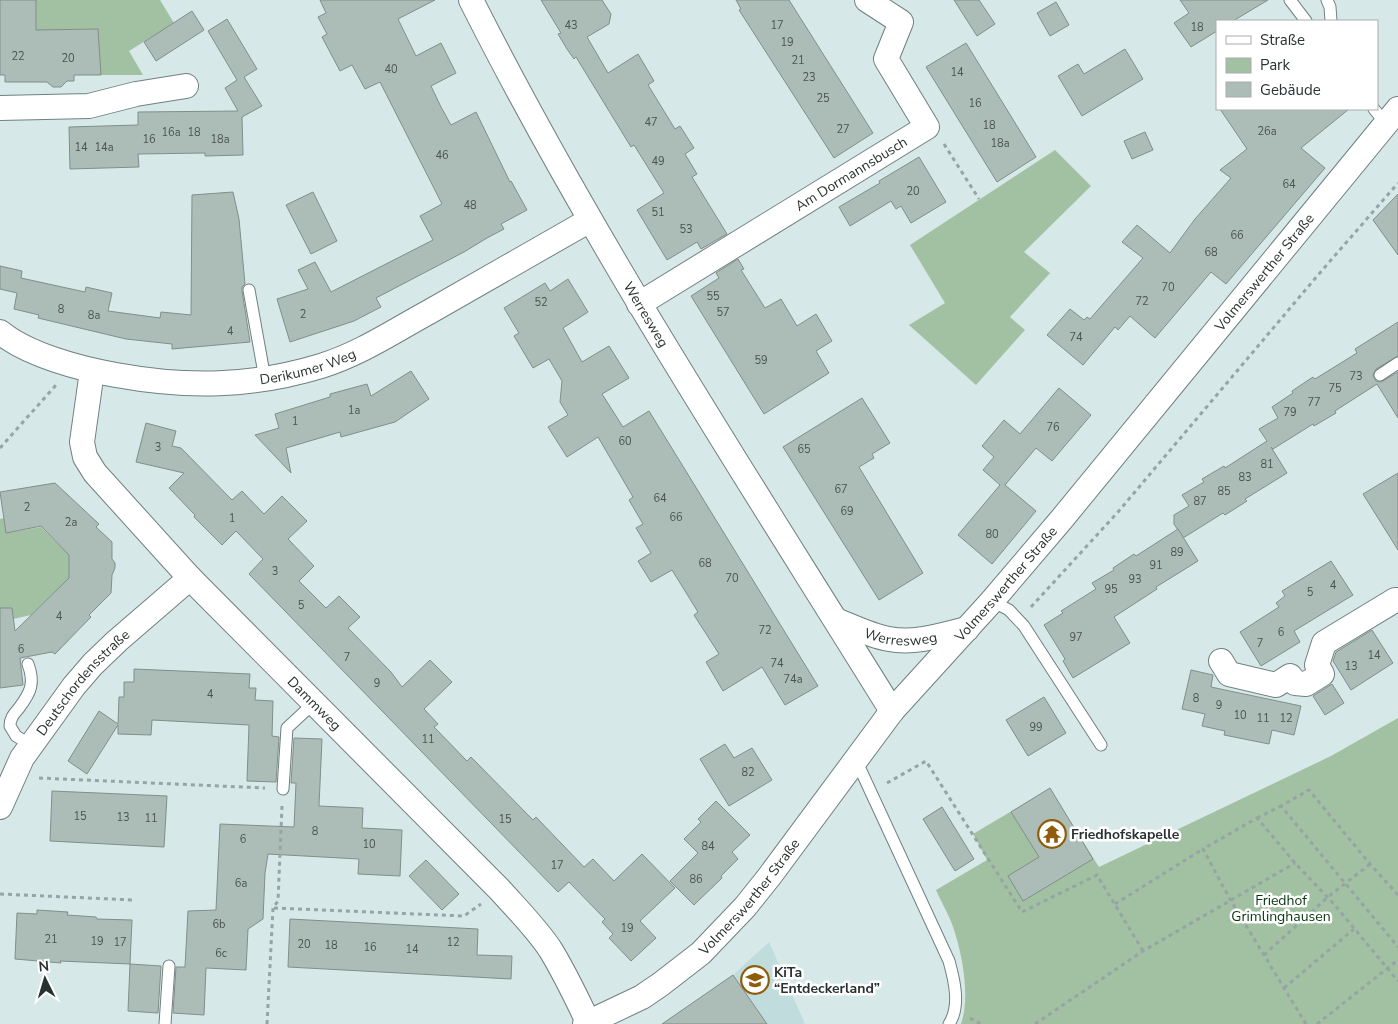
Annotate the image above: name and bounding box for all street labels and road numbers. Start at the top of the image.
street label: Am Dormannsbusch [792,132,911,215]
street label: Volmerswerther Straße [1210,209,1318,336]
street label: Werresweg [619,278,673,351]
street label: Derikumer Weg [258,344,359,389]
street label: Volmerswerther Straße [950,522,1061,646]
street label: Werresweg [862,623,939,650]
street label: Deutschordensstraße [32,625,133,739]
street label: Dammweg [283,672,346,734]
street label: Volmerswerther Straße [694,835,804,960]

